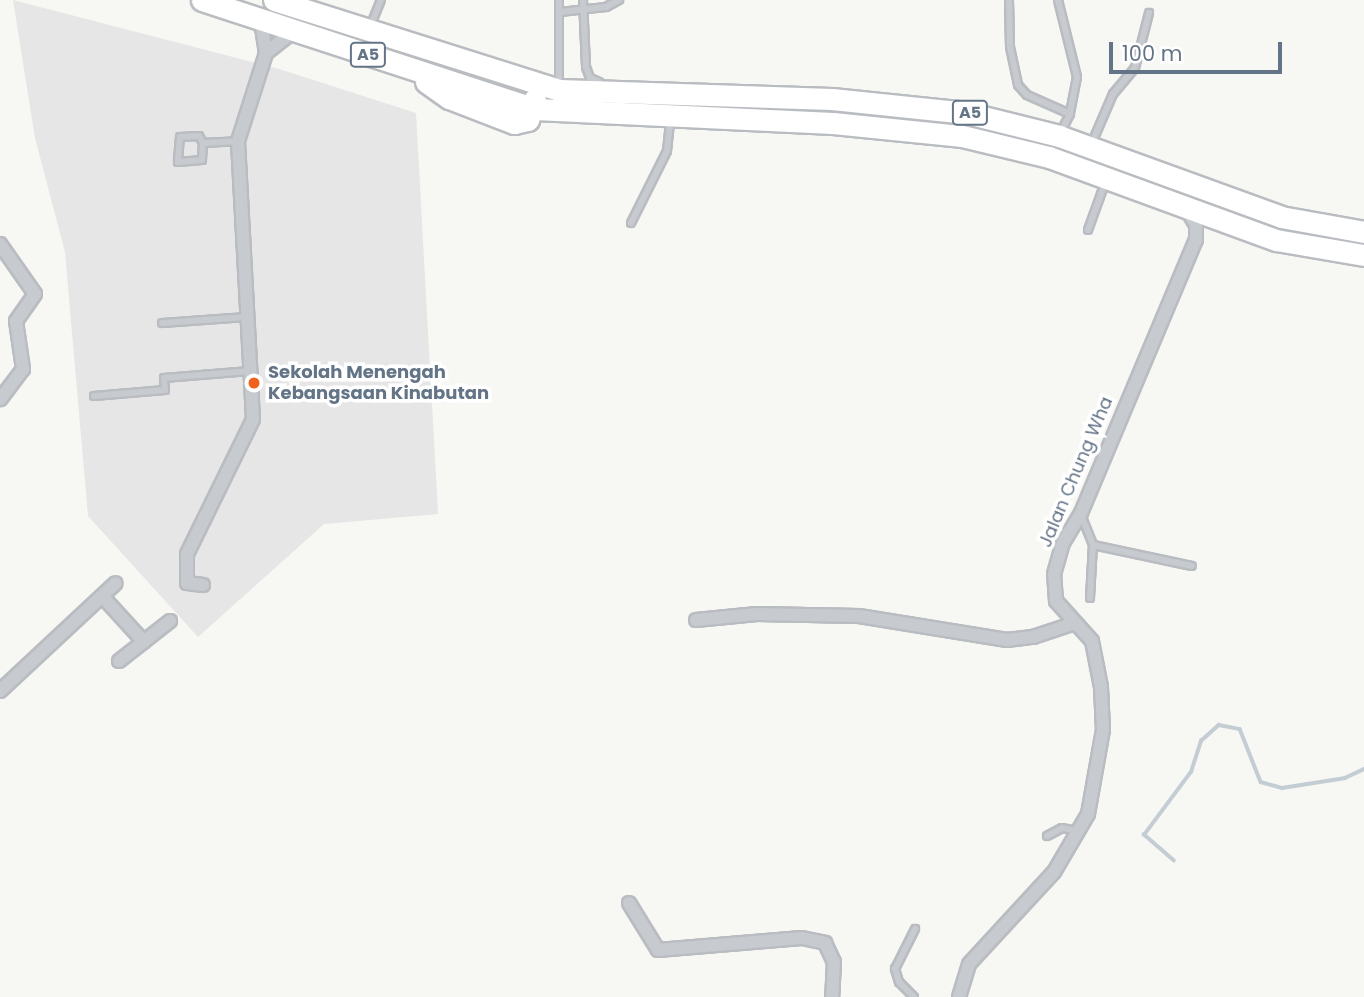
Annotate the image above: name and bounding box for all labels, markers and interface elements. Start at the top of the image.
scale bar [1112,28,1285,72]
text: 100 m [1122,39,1182,68]
road number: A5 [349,42,387,68]
road number: A5 [951,100,989,125]
place label: Sekolah Menengah Kebangsaan Kinabutan [268,362,489,404]
marker: Sekolah Menengah Kebangsaan Kinabutan [246,375,262,391]
street label: Jalan Chung Wha [1035,394,1117,550]

